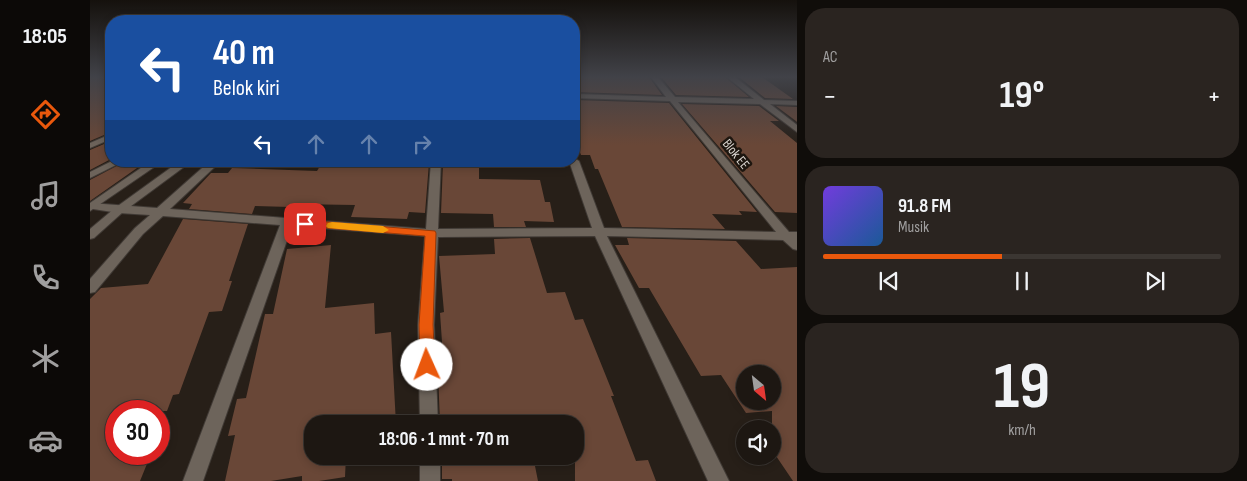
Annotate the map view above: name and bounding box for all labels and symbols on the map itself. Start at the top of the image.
street label: Blok EE [719,136,753,173]
pin [284,203,326,245]
position arrow [400,338,452,390]
north arrow [736,365,781,410]
speed limit sign: 30 [105,400,170,465]

